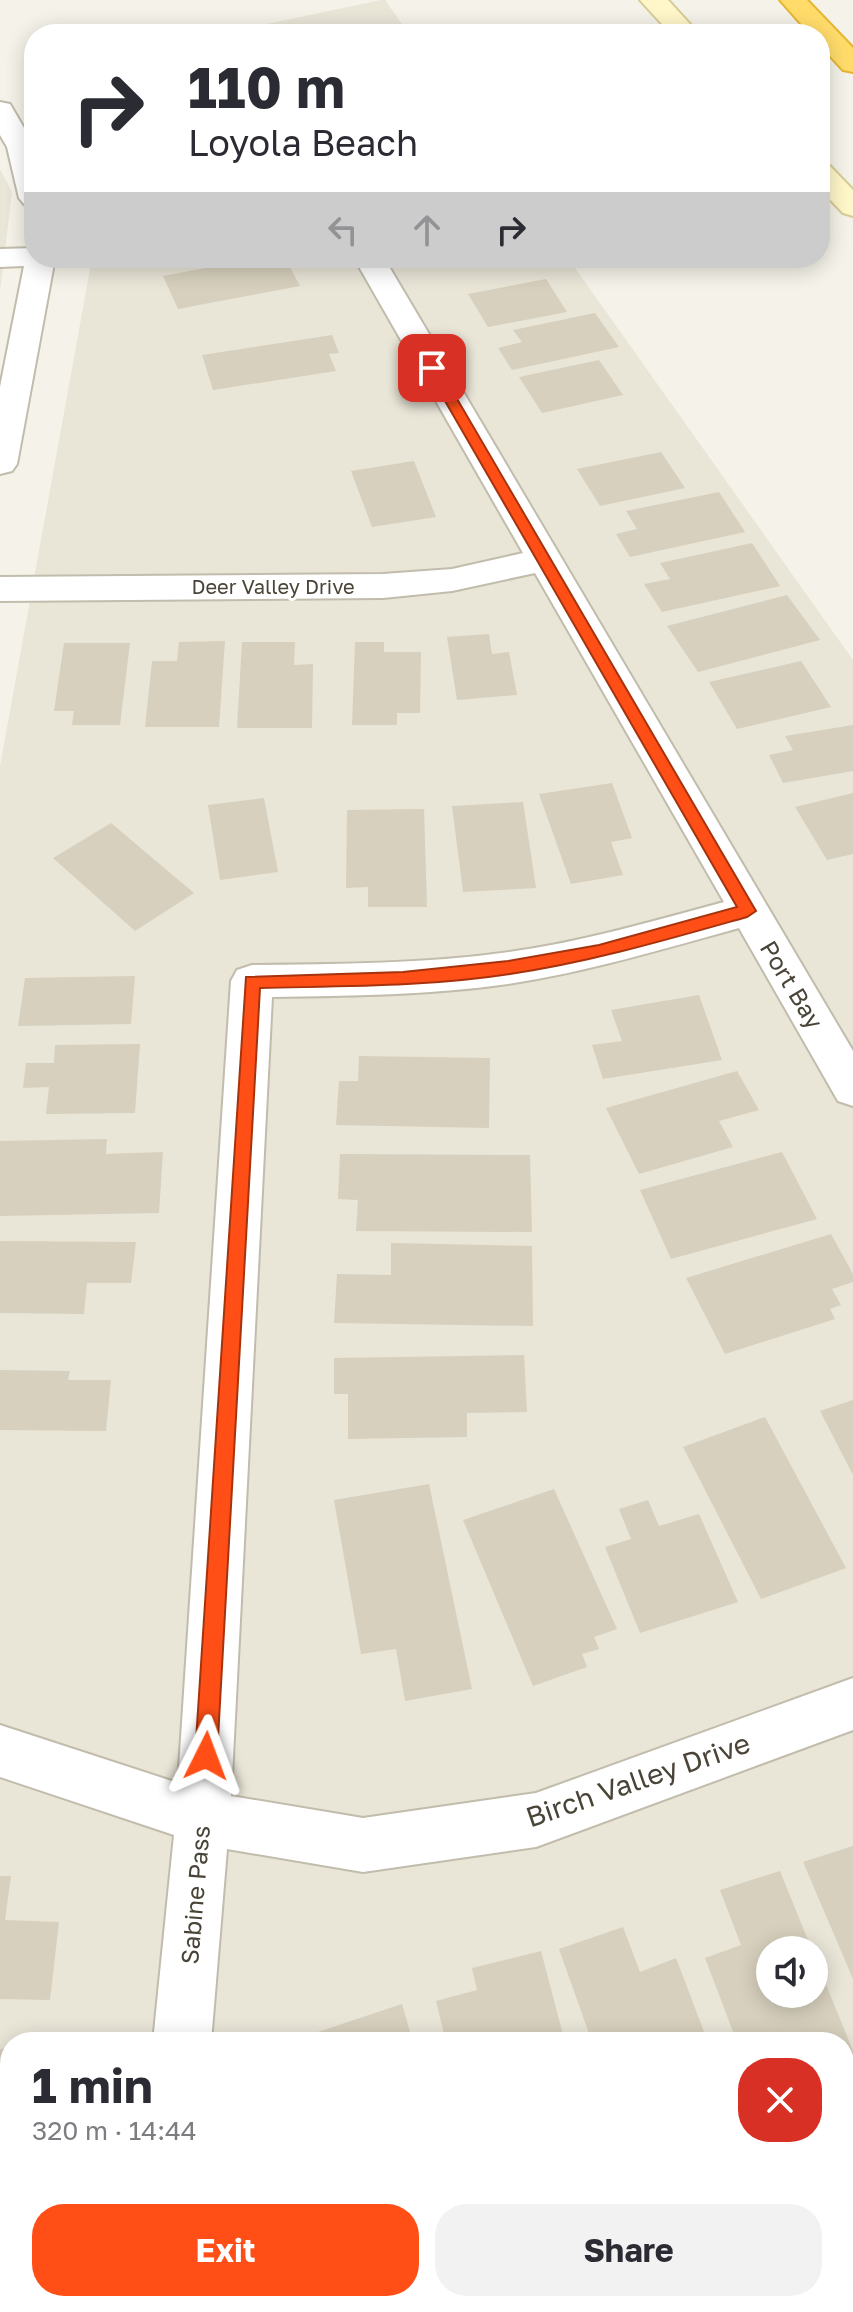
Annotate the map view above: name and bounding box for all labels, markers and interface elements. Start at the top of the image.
text: 110 m [188,53,345,120]
icon: right [56,56,160,160]
text: Loyola Beach [188,121,418,164]
icon: left [321,208,365,252]
icon: ahead [405,208,449,252]
icon: right [489,208,533,252]
pin [398,334,466,402]
icon: arrive [410,346,454,390]
street label: Deer Valley Drive [191,574,355,598]
street label: Port Bay [755,935,830,1034]
position arrow [164,1714,248,1798]
street label: Birch Valley Drive [522,1726,754,1833]
street label: Sabine Pass [174,1824,215,1966]
map controls [756,1936,828,2008]
button: sound [756,1936,828,2008]
text: 1 min [32,2056,153,2114]
button: close [738,2058,822,2142]
text: 320 m · 14:44 [32,2115,197,2146]
button: Exit [32,2204,419,2296]
button: Share [435,2204,822,2296]

